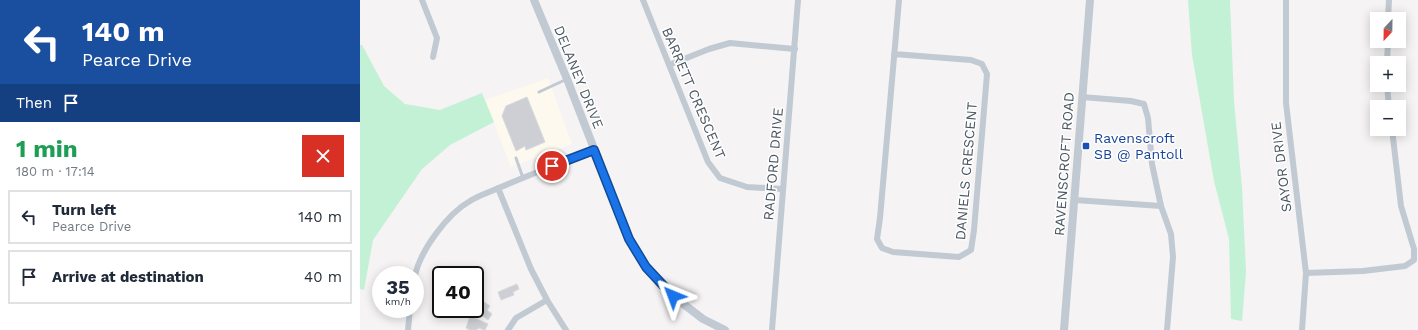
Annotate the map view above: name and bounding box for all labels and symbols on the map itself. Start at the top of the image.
north arrow [1370,12,1406,48]
street label: DELANEY DRIVE [551,23,607,131]
street label: BARRETT CRESCENT [659,25,729,162]
street label: RAVENSCROFT ROAD [1051,91,1077,237]
street label: DANIELS CRESCENT [952,101,980,241]
street label: RADFORD DRIVE [760,107,786,221]
street label: SAYOR DRIVE [1268,121,1294,213]
place label: Ravenscroft SB @ Pantoll [1094,130,1184,162]
marker: Ravenscroft SB @ Pantoll [1081,141,1091,151]
pin [535,149,569,183]
speed limit sign: 40 [432,266,484,318]
position arrow [652,275,694,317]

